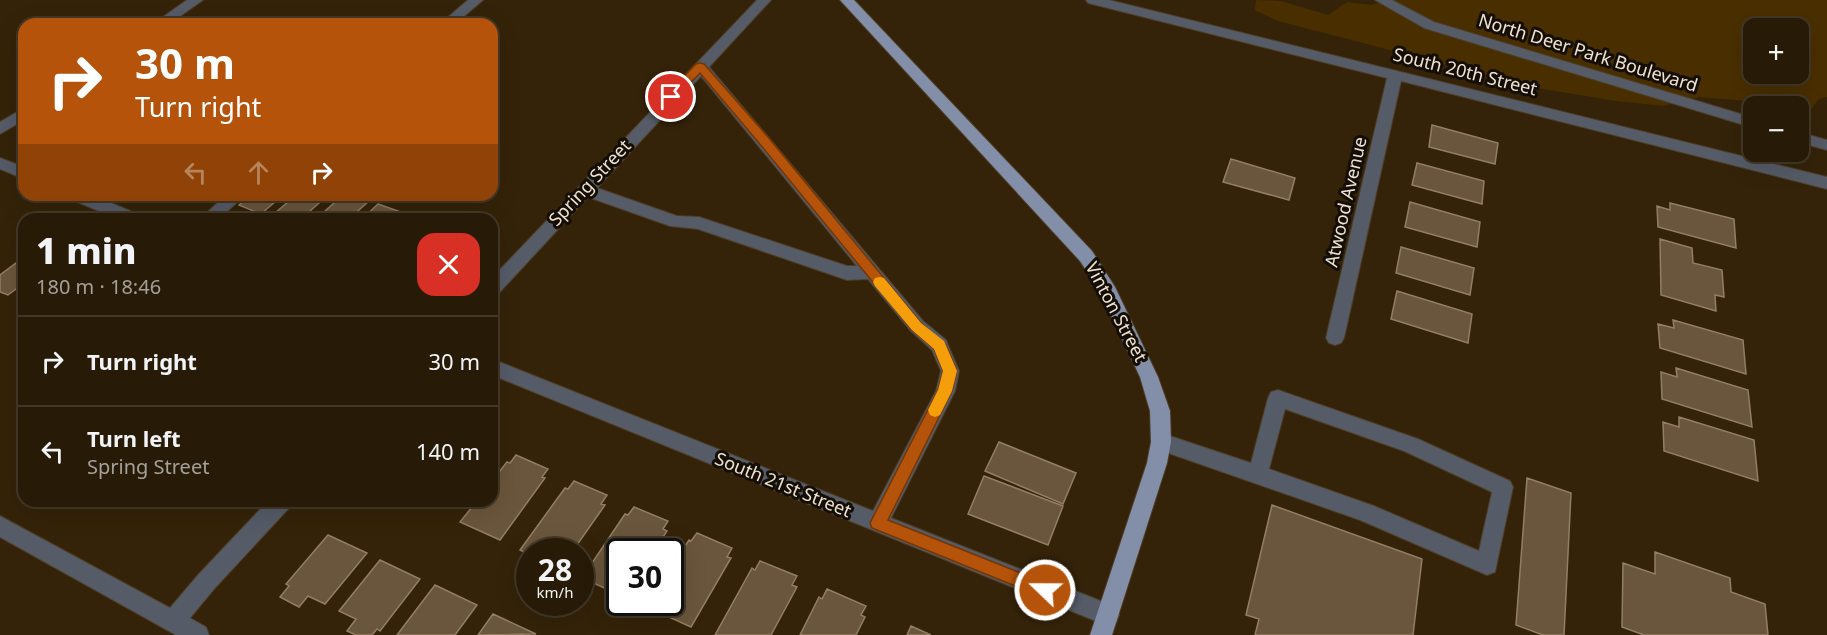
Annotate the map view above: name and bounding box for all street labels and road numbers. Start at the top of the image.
street label: North Deer Park Boulevard [1476,7,1701,97]
street label: South 20th Street [1391,42,1540,101]
street label: Spring Street [543,133,636,231]
street label: Atwood Avenue [1318,134,1372,269]
street label: Vinton Street [1080,257,1154,366]
street label: South 21st Street [712,446,855,523]

